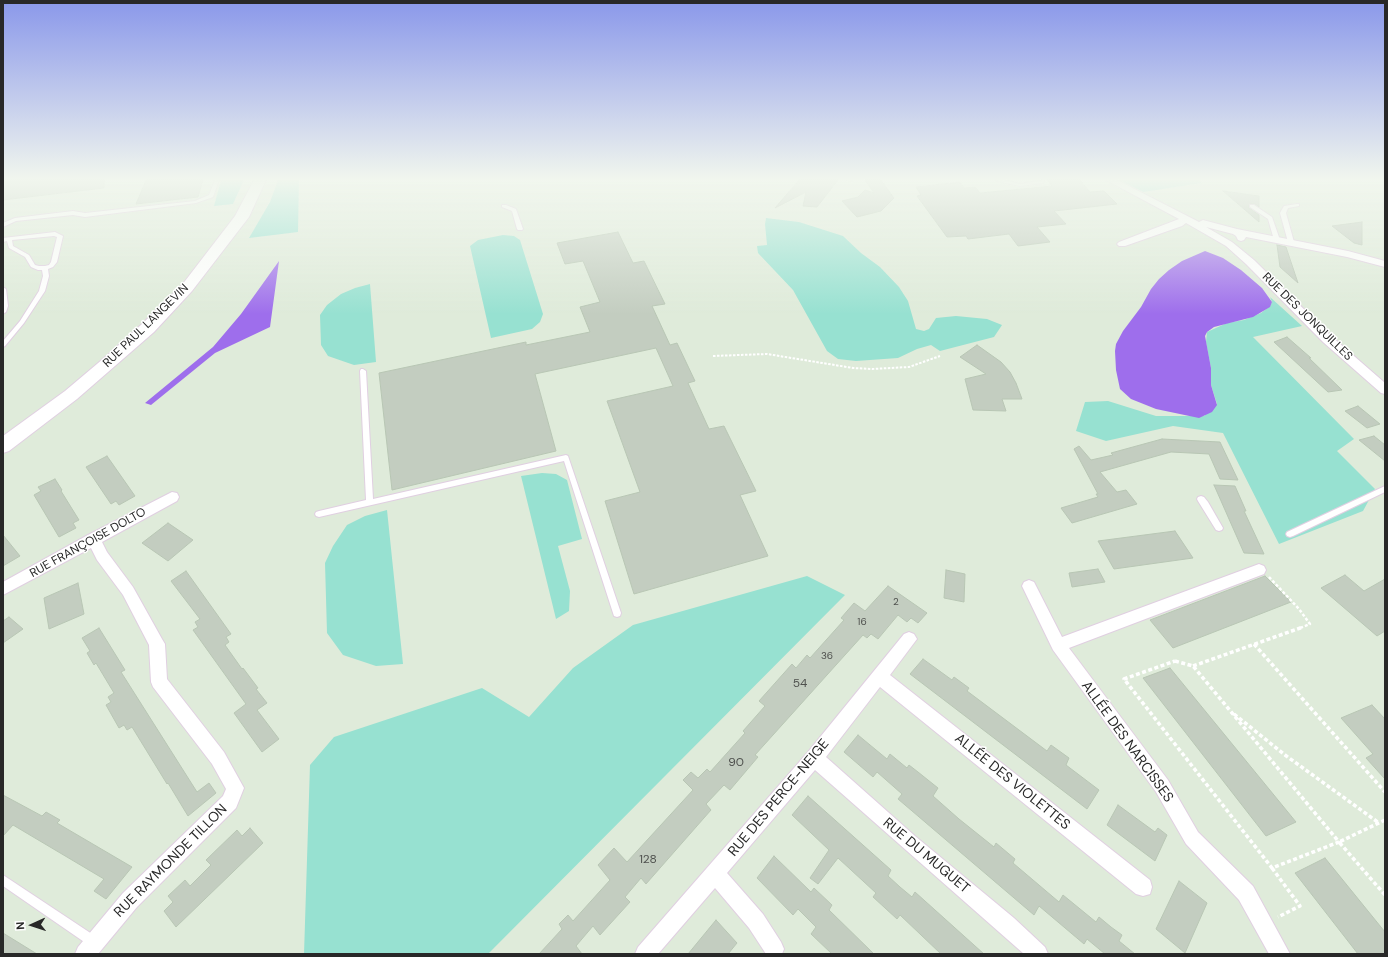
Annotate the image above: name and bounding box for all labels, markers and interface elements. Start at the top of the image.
street label: RUE DES JONQUILLES [1259,270,1355,364]
street label: RUE PAUL LANGEVIN [100,281,192,371]
street label: RUE FRANÇOISE DOLTO [27,505,149,581]
house number: 2 [893,596,899,608]
house number: 16 [857,616,867,628]
house number: 36 [821,650,833,662]
house number: 54 [793,677,807,691]
street label: ALLÉE DES NARCISSES [1077,678,1177,806]
street label: ALLÉE DES VIOLETTES [951,730,1073,834]
street label: RUE DES PERCE-NEIGE [725,736,833,860]
house number: 90 [728,756,744,770]
street label: RUE RAYMONDE TILLON [111,801,231,921]
street label: RUE DU MUGUET [879,815,973,897]
house number: 128 [639,853,657,867]
north arrow [12,905,52,945]
text: N [13,921,27,930]

